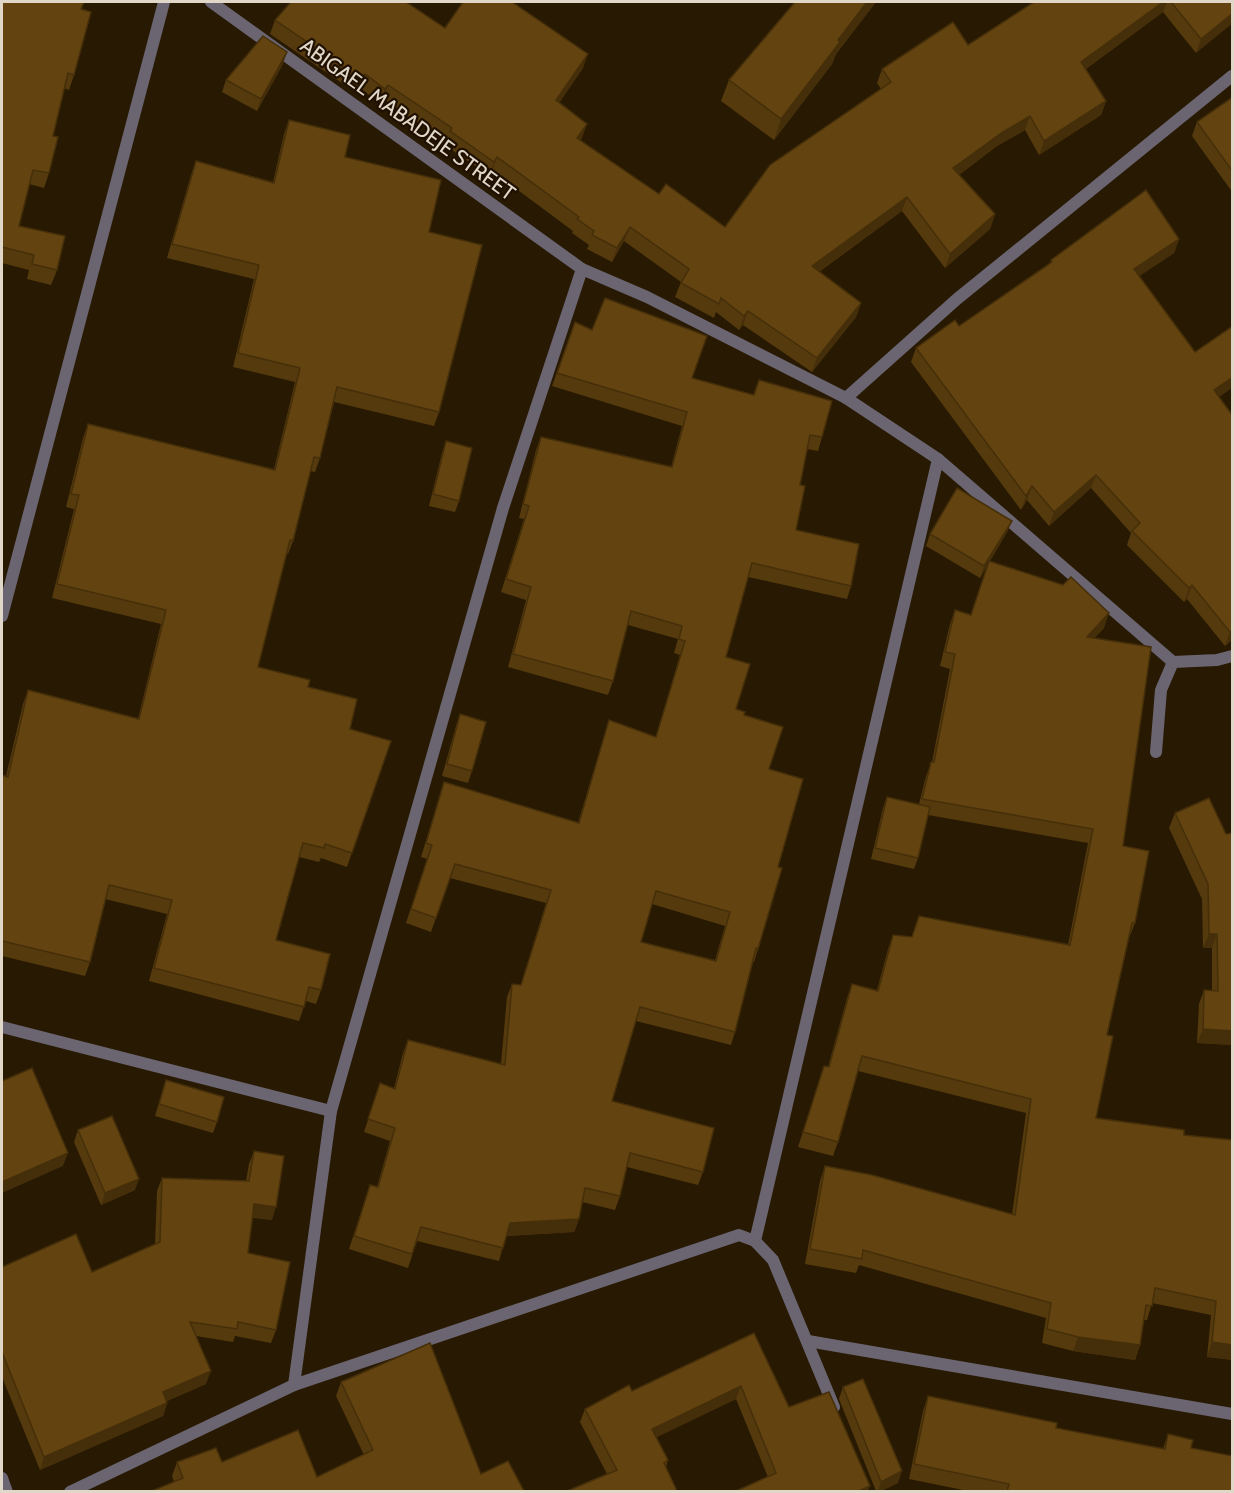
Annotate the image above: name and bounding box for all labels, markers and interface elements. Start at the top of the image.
street label: ABIGAEL MABADEJE STREET [296,33,520,205]

